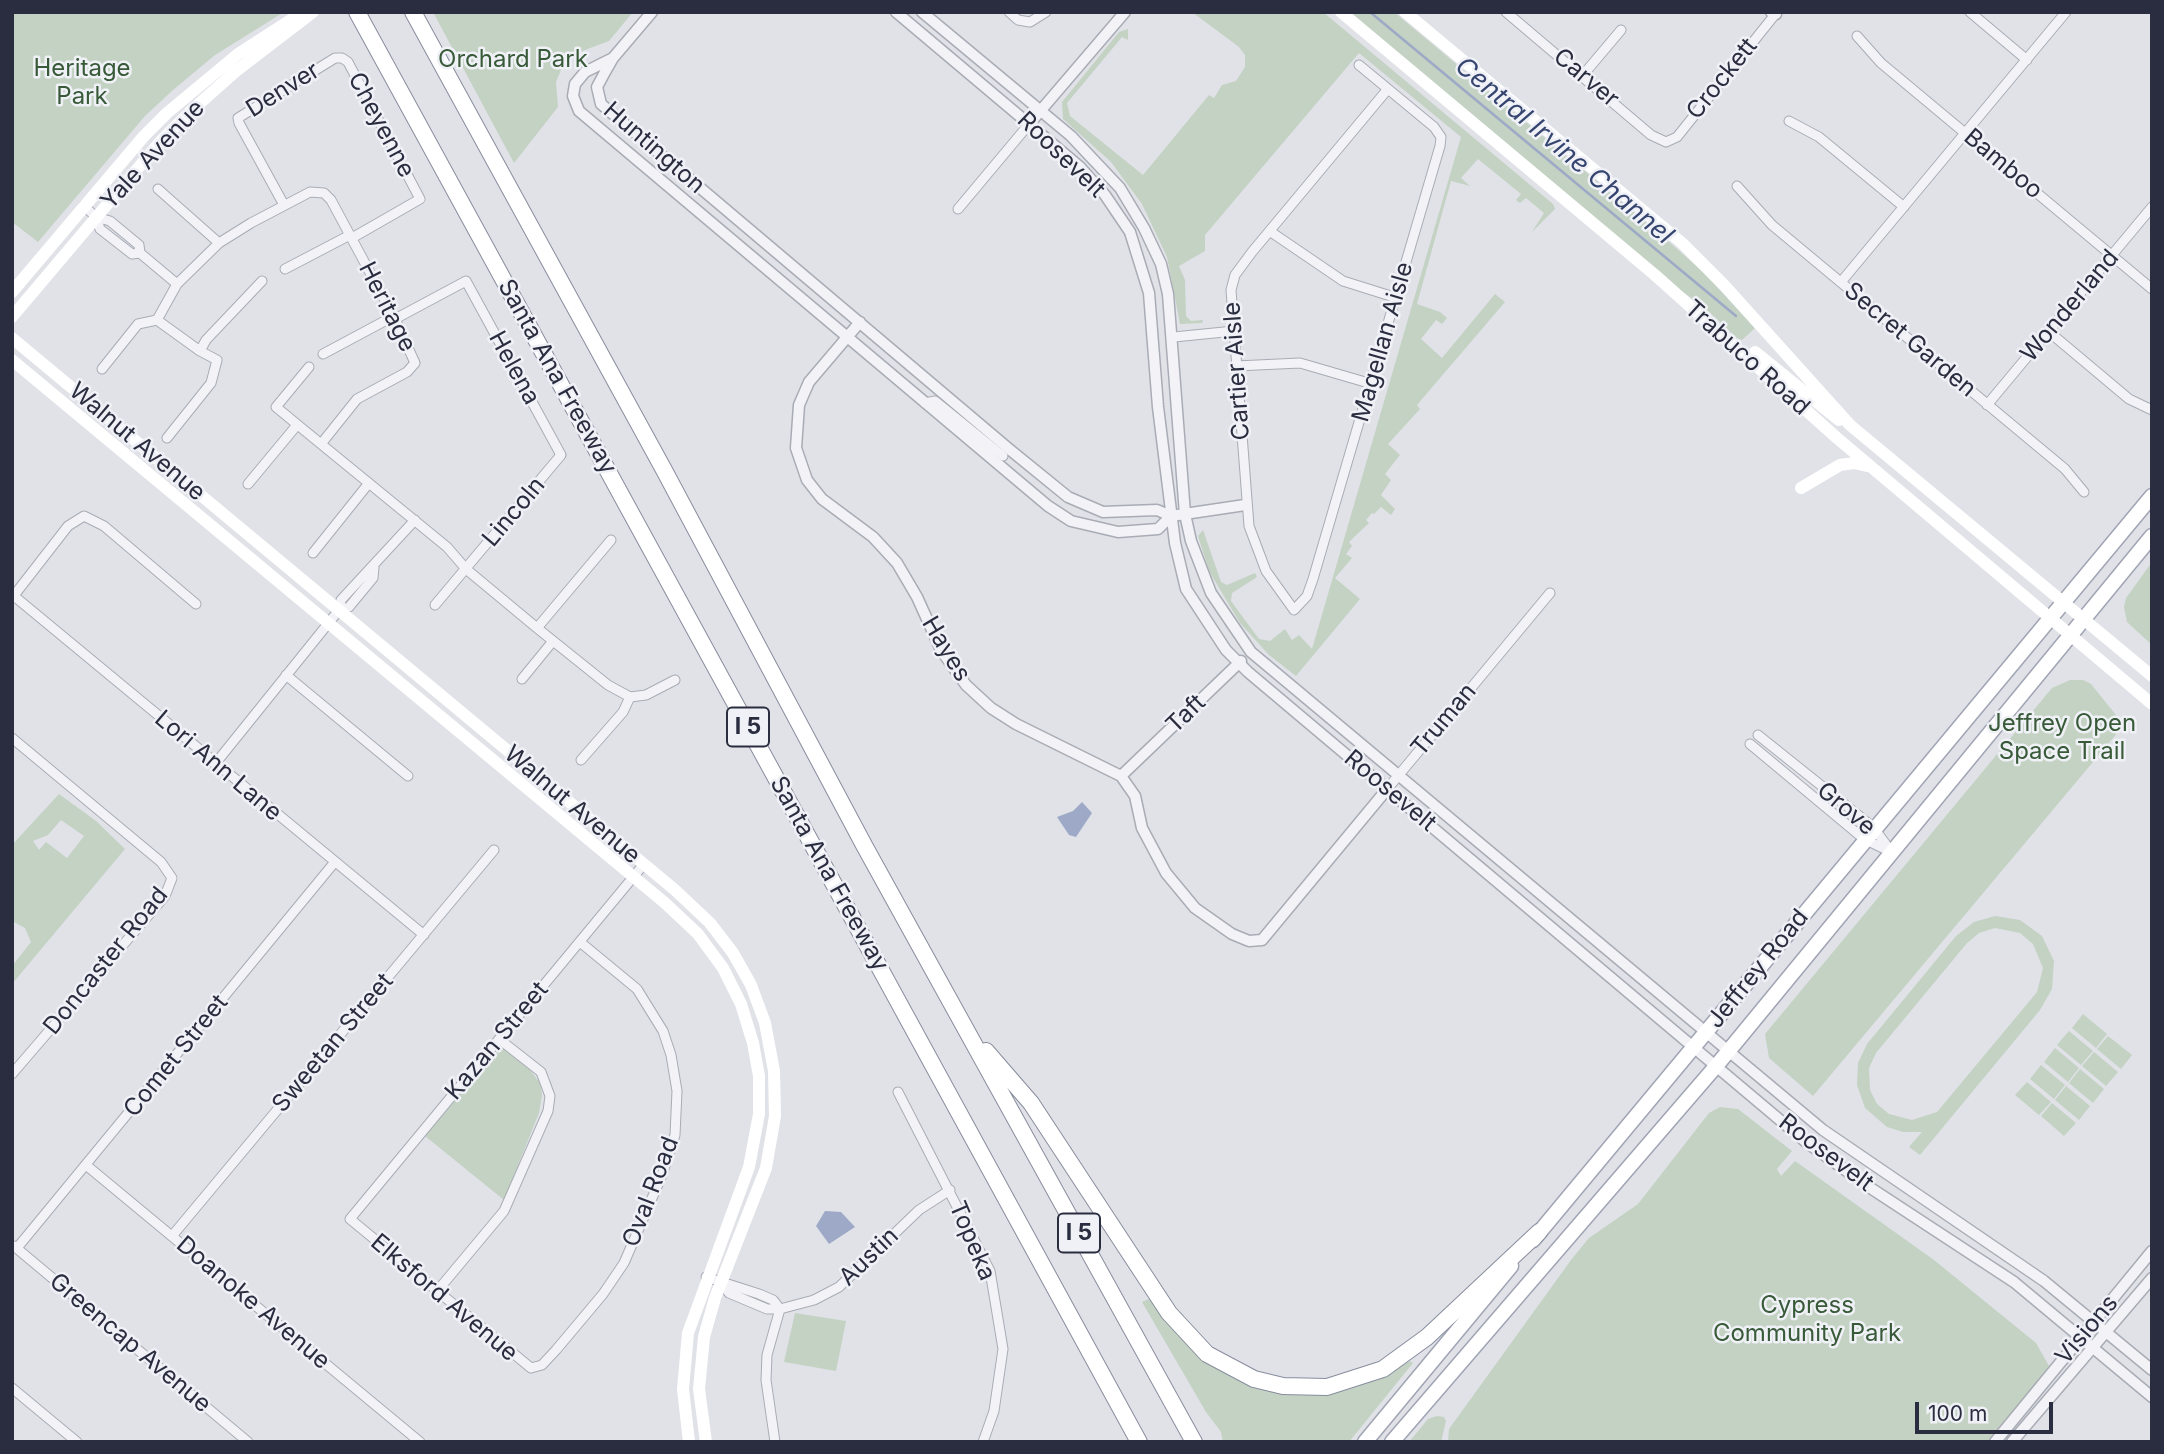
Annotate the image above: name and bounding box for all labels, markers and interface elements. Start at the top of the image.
street label: Crockett [1681,33,1763,125]
street label: Carver [1547,42,1625,114]
park label: Orchard Park [438,46,588,74]
water label: Central Irvine Channel [1449,51,1679,251]
park label: Heritage Park [33,55,131,111]
street label: Denver [241,56,325,124]
street label: Cheyenne [341,68,421,182]
street label: Yale Avenue [95,94,211,216]
street label: Huntington [597,96,711,200]
street label: Roosevelt [1011,106,1111,204]
street label: Bamboo [1958,123,2048,205]
street label: Wonderland [2015,244,2125,368]
street label: Heritage [352,257,422,357]
street label: Magellan Aisle [1346,259,1420,425]
street label: Santa Ana Freeway [492,275,622,479]
street label: Secret Garden [1838,277,1982,403]
street label: Trabuco Road [1679,294,1815,422]
street label: Cartier Aisle [1218,301,1256,441]
street label: Helena [482,326,546,410]
street label: Walnut Avenue [63,377,211,507]
street label: Lincoln [477,471,551,553]
street label: Hayes [915,611,977,687]
street label: Truman [1405,678,1483,762]
street label: Taft [1160,689,1212,739]
street label: Lori Ann Lane [149,705,287,827]
road number: I 5 [727,708,769,747]
park label: Jeffrey Open Space Trail [1988,710,2136,766]
street label: Walnut Avenue [498,740,646,870]
street label: Roosevelt [1338,744,1442,838]
street label: Santa Ana Freeway [764,772,894,976]
street label: Grove [1811,776,1881,842]
street label: Doncaster Road [38,882,174,1040]
street label: Jeffrey Road [1701,904,1815,1034]
street label: Sweetan Street [266,968,400,1118]
street label: Kazan Street [439,976,555,1106]
street label: Comet Street [118,989,234,1123]
street label: Roosevelt [1773,1108,1879,1198]
street label: Oval Road [617,1133,685,1251]
street label: Topeka [942,1197,1002,1285]
road number: I 5 [1058,1214,1100,1252]
street label: Austin [833,1222,905,1292]
street label: Elksford Avenue [365,1228,523,1368]
street label: Doanoke Avenue [170,1230,336,1376]
street label: Greencap Avenue [43,1267,217,1419]
street label: Visions [2050,1289,2124,1371]
park label: Cypress Community Park [1713,1292,1901,1348]
scale bar [1919,1388,2057,1432]
text: 100 m [1928,1401,1987,1426]

